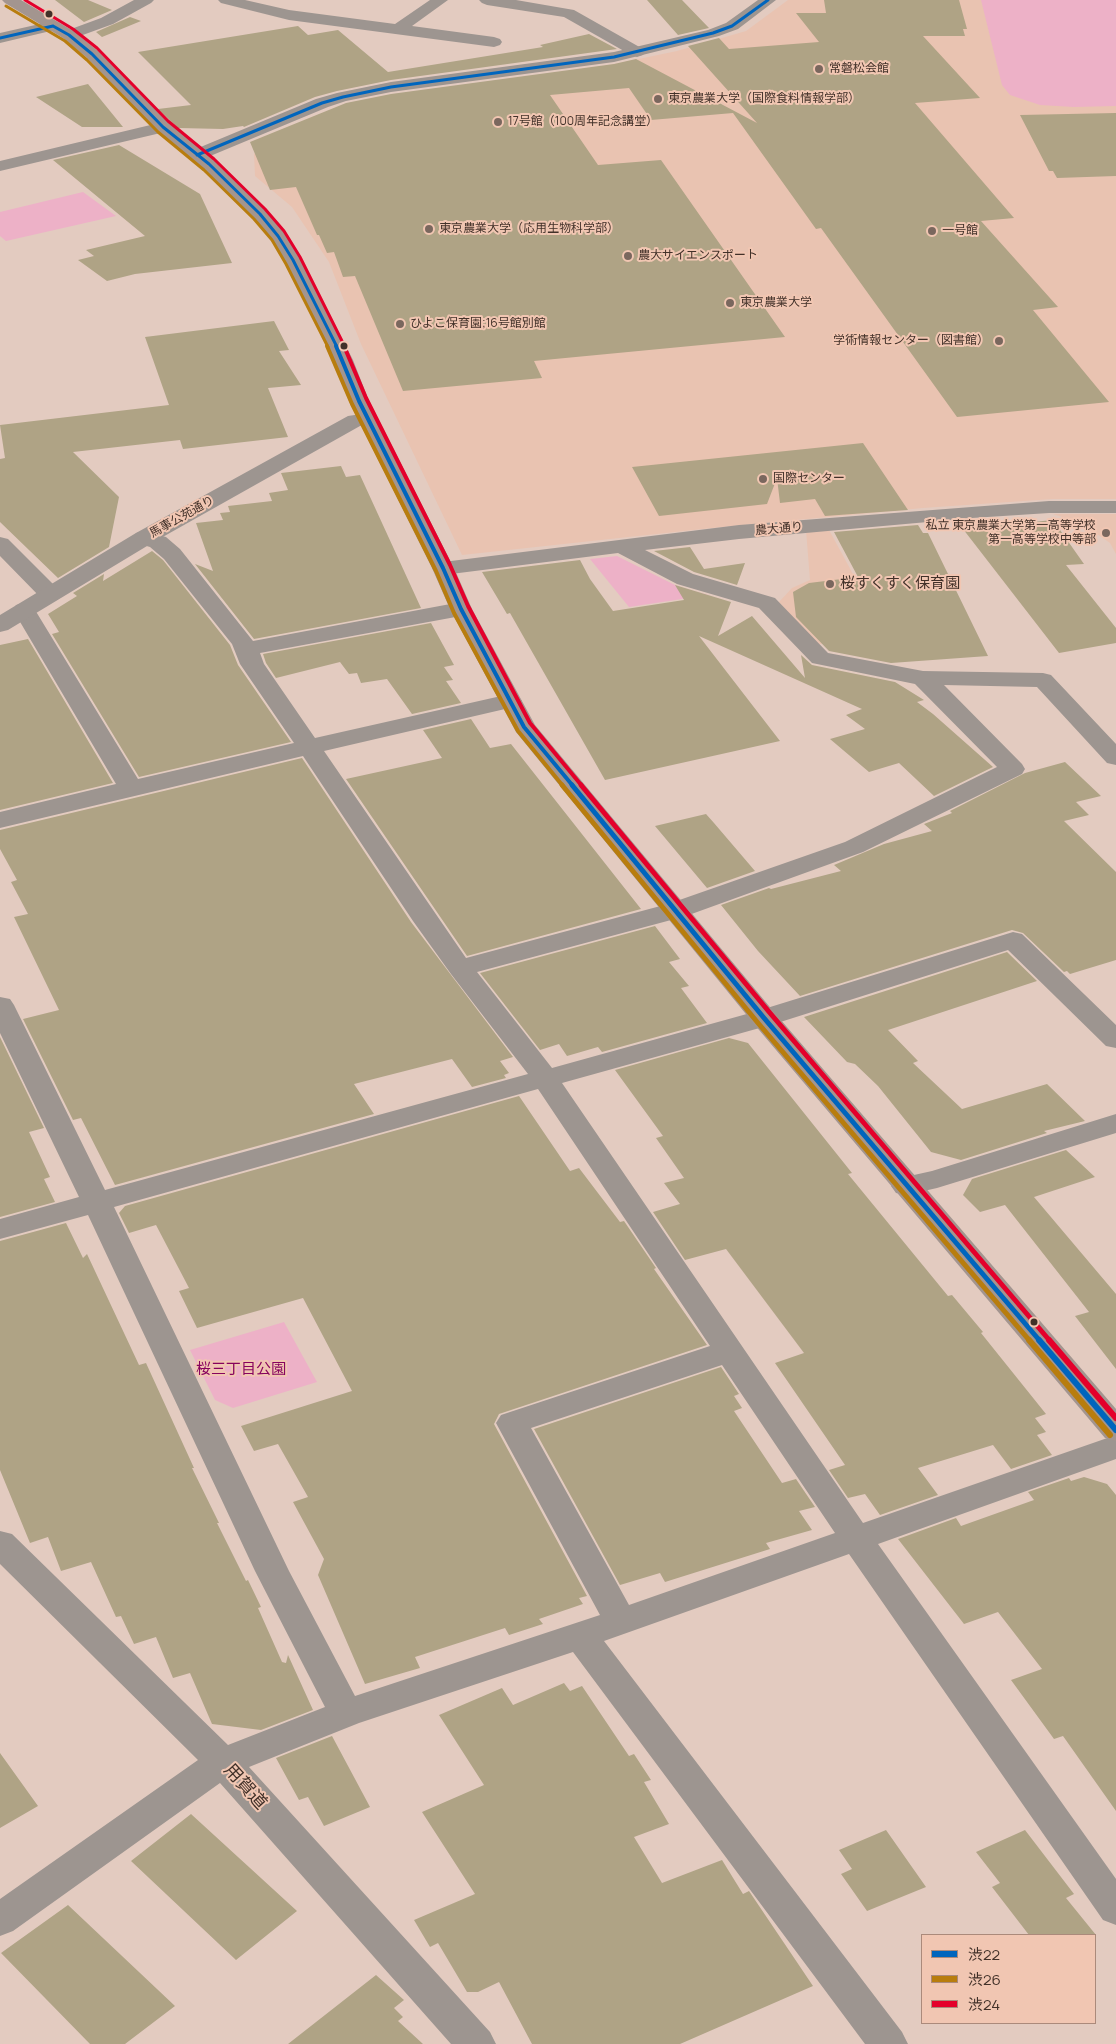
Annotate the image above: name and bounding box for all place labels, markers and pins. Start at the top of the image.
unlabelled marker [44,9,54,19]
place label: 常磐松会館 [829,62,889,76]
marker: 常磐松会館 [813,63,825,75]
place label: 東京農業大学（国際食料情報学部） [668,92,860,106]
marker: 東京農業大学（国際食料情報学部） [652,93,664,105]
place label: 17号館（100周年記念講堂） [508,115,658,129]
marker: 17号館（100周年記念講堂） [492,116,504,128]
place label: 東京農業大学（応用生物科学部） [439,222,619,236]
marker: 東京農業大学（応用生物科学部） [423,223,435,235]
place label: 一号館 [942,224,978,238]
marker: 一号館 [926,225,938,237]
place label: 農大サイエンスポート [638,249,758,263]
marker: 農大サイエンスポート [622,250,634,262]
place label: 東京農業大学 [740,296,812,310]
marker: 東京農業大学 [724,297,736,309]
place label: ひよこ保育園;16号館別館 [410,317,546,331]
marker: ひよこ保育園;16号館別館 [394,318,406,330]
place label: 学術情報センター（図書館） [833,334,989,348]
marker: 学術情報センター（図書館） [993,335,1005,347]
unlabelled marker [339,341,349,351]
place label: 国際センター [773,472,845,486]
marker: 国際センター [757,473,769,485]
place label: 私立 東京農業大学第一高等学校 第一高等学校中等部 [926,519,1096,547]
marker: 私立 東京農業大学第一高等学校 第一高等学校中等部 [1100,527,1112,539]
place label: 桜すくすく保育園 [840,575,960,593]
marker: 桜すくすく保育園 [824,578,836,590]
unlabelled marker [1029,1317,1039,1327]

